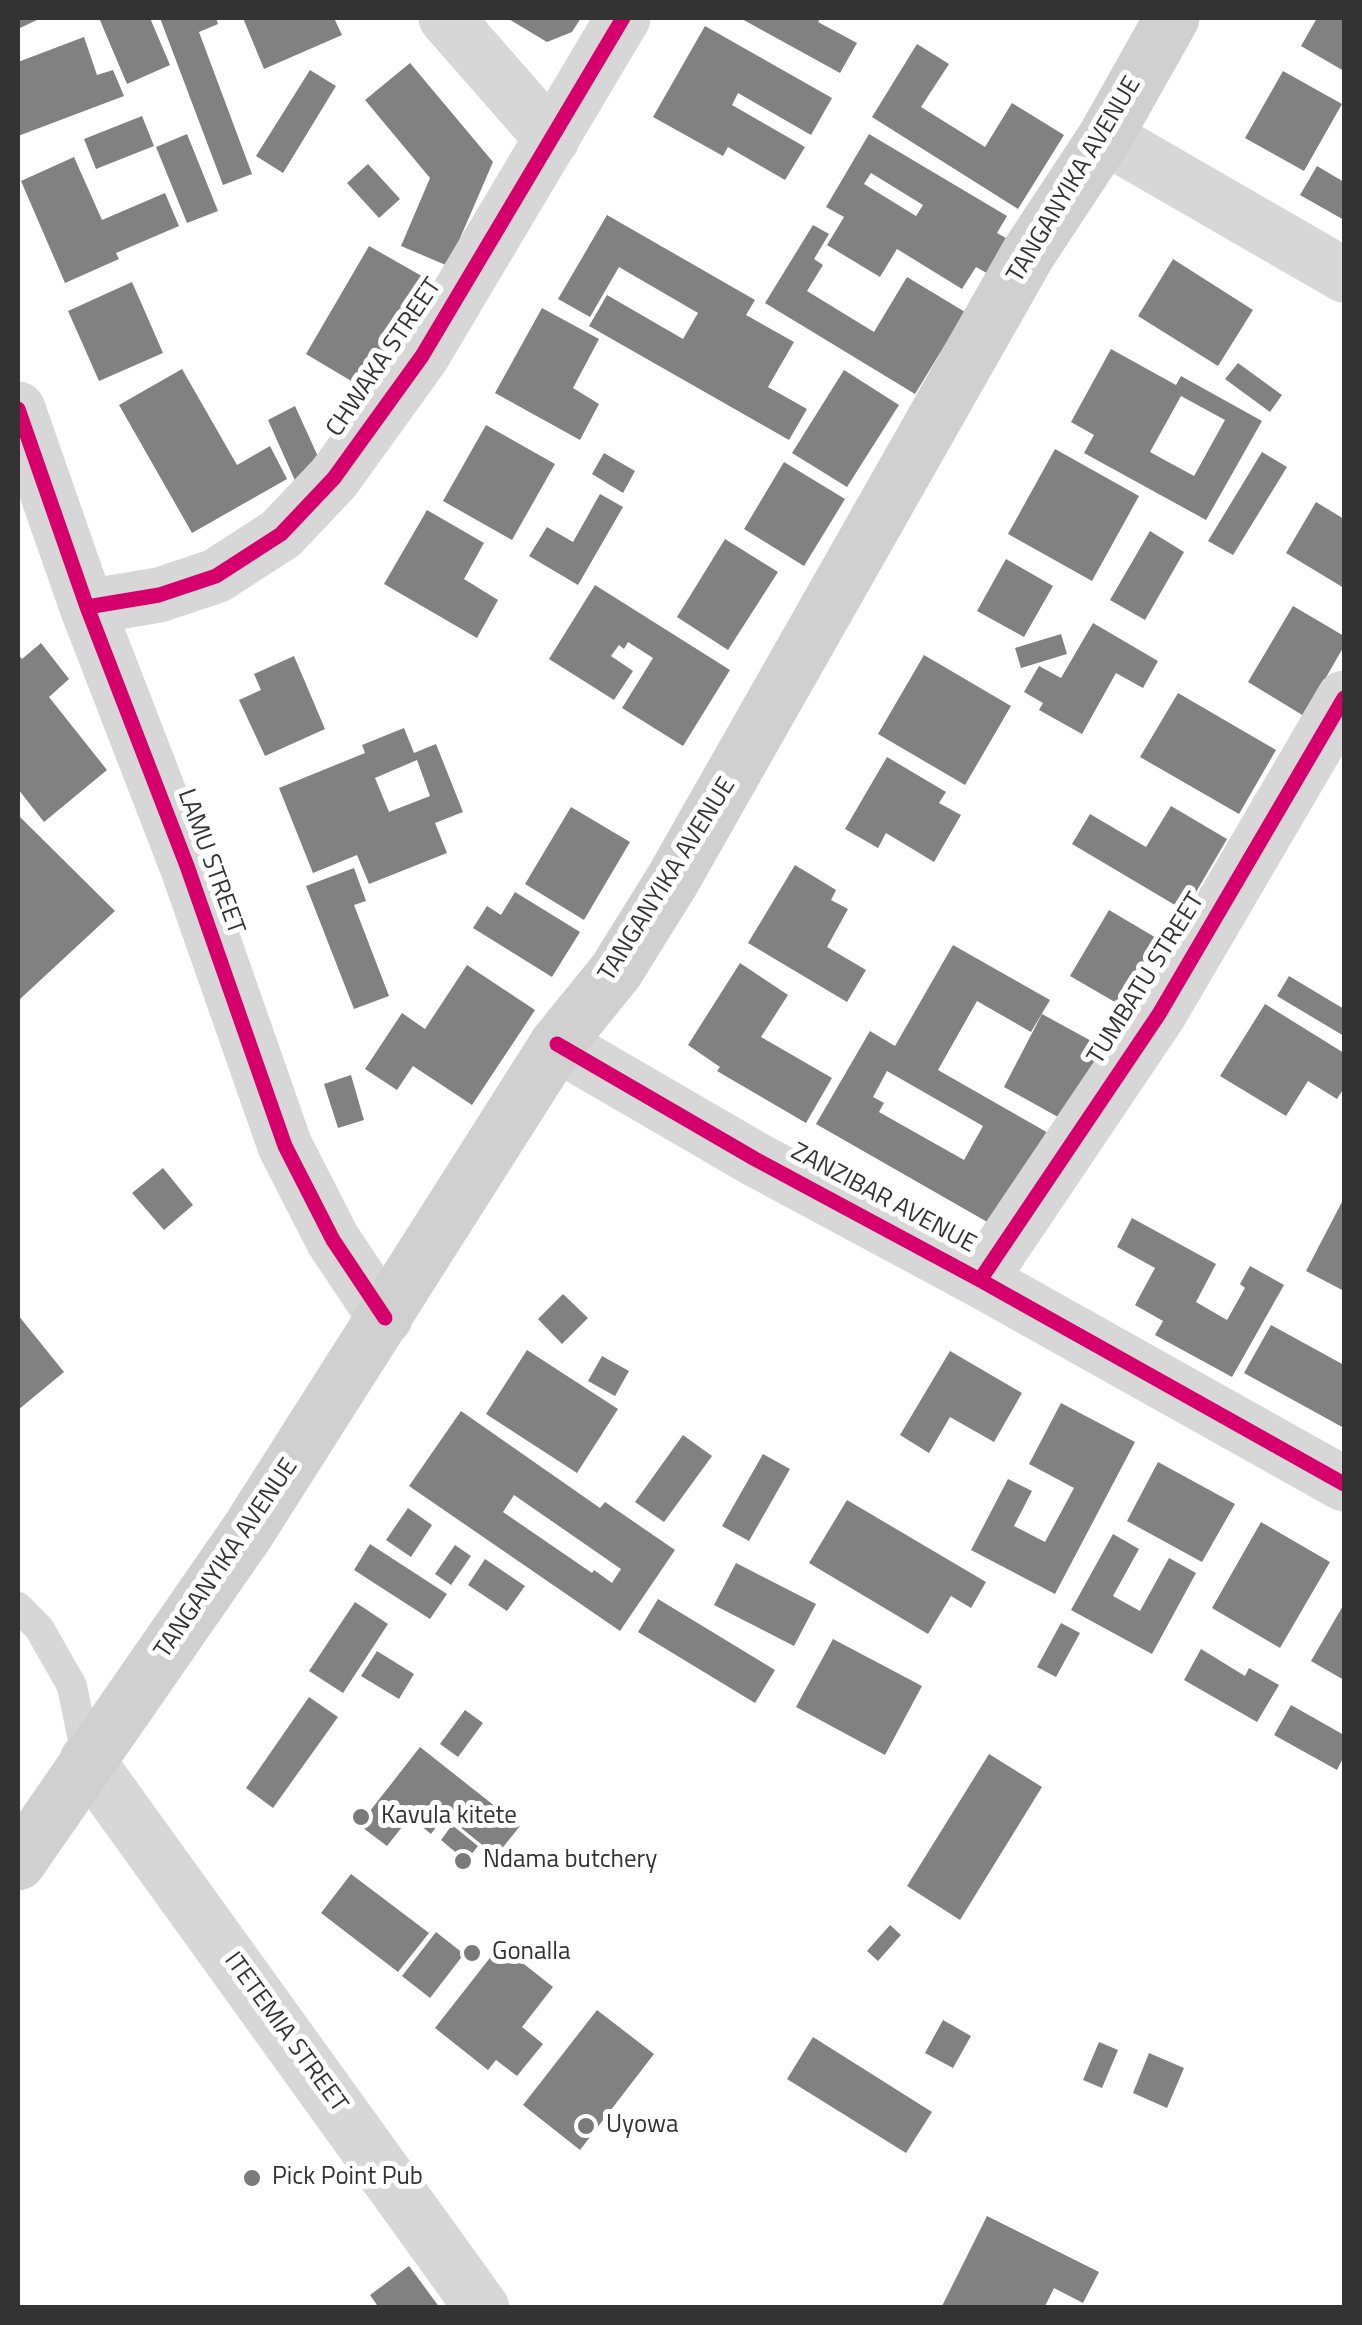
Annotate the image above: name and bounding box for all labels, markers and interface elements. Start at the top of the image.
street label: TANGANYIKA AVENUE [1002,72,1148,288]
street label: CHWAKA STREET [321,273,449,443]
street label: TANGANYIKA AVENUE [593,773,743,987]
street label: LAMU STREET [170,785,250,939]
street label: TUMBATU STREET [1082,888,1212,1070]
street label: ZANZIBAR AVENUE [785,1138,981,1260]
street label: TANGANYIKA AVENUE [149,1453,305,1665]
place label: Kavula kitete [381,1802,517,1832]
marker: Kavula kitete [350,1806,372,1828]
place label: Ndama butchery [483,1846,657,1876]
marker: Ndama butchery [452,1850,474,1872]
place label: Gonalla [492,1938,571,1968]
marker: Gonalla [461,1942,483,1964]
street label: ITETEMIA STREET [217,1947,353,2119]
place label: Uyowa [606,2111,678,2141]
marker: Uyowa [575,2115,597,2137]
place label: Pick Point Pub [272,2163,423,2193]
marker: Pick Point Pub [241,2167,263,2189]

